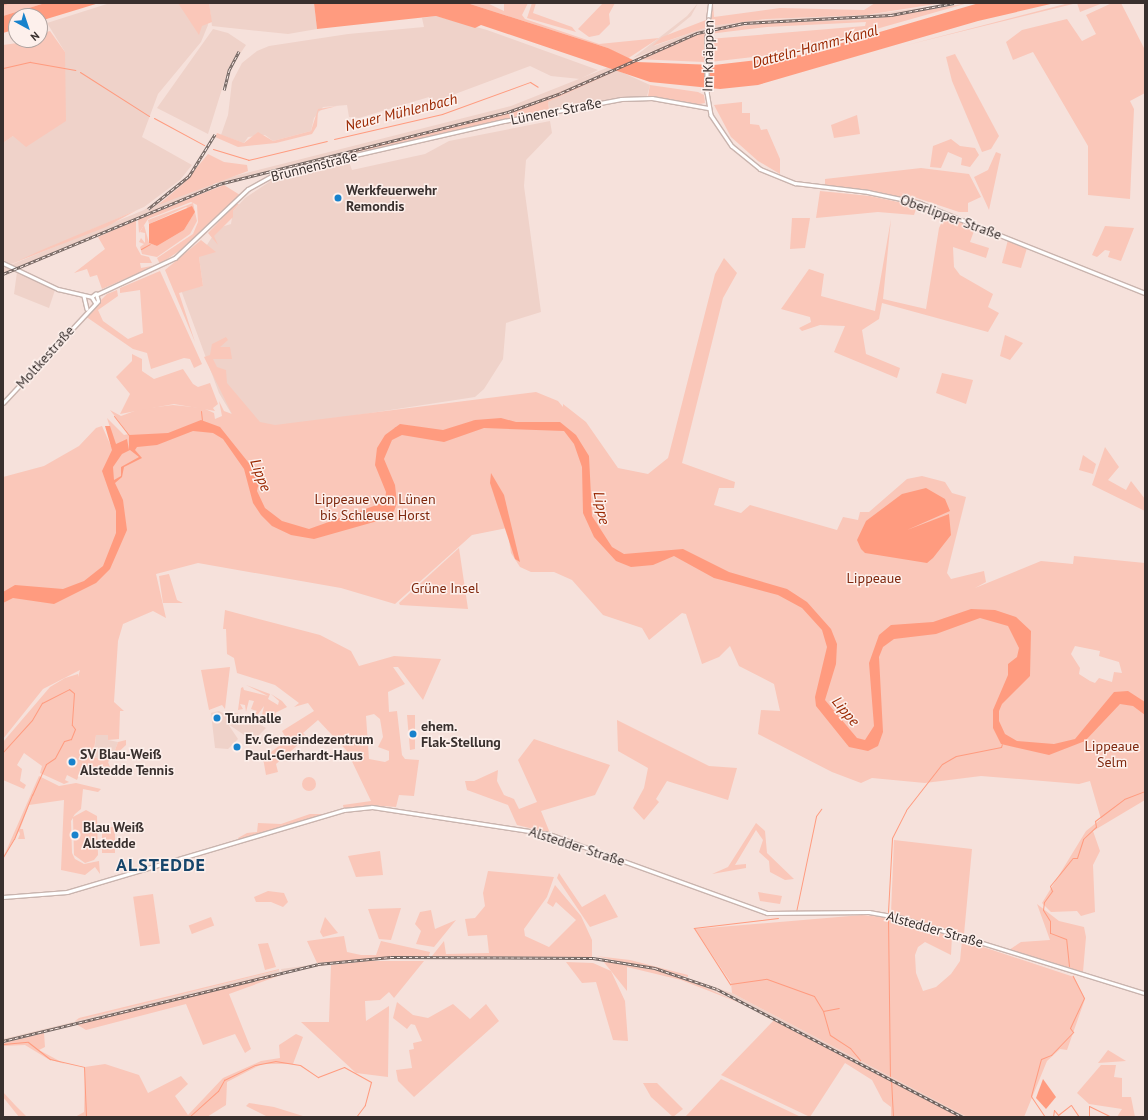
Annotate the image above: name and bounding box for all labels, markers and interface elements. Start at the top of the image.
north arrow [8,8,48,48]
street label: Im Knäppen [699,20,717,92]
water label: Datteln-Hamm-Kanal [750,21,880,71]
text: N [28,29,42,44]
water label: Neuer Mühlenbach [343,89,459,135]
street label: Lünener Straße [509,94,603,128]
street label: Brunnenstraße [269,147,359,185]
place label: Werkfeuerwehr Remondis [346,182,437,214]
street label: Oberlipper Straße [898,191,1004,243]
marker: Werkfeuerwehr Remondis [333,193,343,203]
street label: Moltkestraße [12,322,78,392]
water label: Lippe [247,456,275,494]
water label: Lippe [590,490,614,526]
park label: Lippeaue von Lünen bis Schleuse Horst [314,491,436,524]
park label: Lippeaue [847,570,901,586]
park label: Grüne Insel [411,580,479,596]
water label: Lippe [828,692,864,730]
place label: Turnhalle [225,710,281,726]
marker: Turnhalle [212,713,222,723]
place label: ehem. Flak-Stellung [421,718,501,750]
marker: ehem. Flak-Stellung [408,729,418,739]
place label: Ev. Gemeindezentrum Paul-Gerhardt-Haus [245,731,375,764]
park label: Lippeaue Selm [1085,738,1139,770]
marker: Ev. Gemeindezentrum Paul-Gerhardt-Haus [232,742,242,752]
place label: SV Blau-Weiß Alstedde Tennis [80,746,174,778]
marker: SV Blau-Weiß Alstedde Tennis [67,757,77,767]
place label: Blau Weiß Alstedde [83,819,144,852]
street label: Alstedder Straße [527,823,627,869]
marker: Blau Weiß Alstedde [70,830,80,840]
district label: ALSTEDDE [116,854,206,876]
street label: Alstedder Straße [885,907,985,951]

